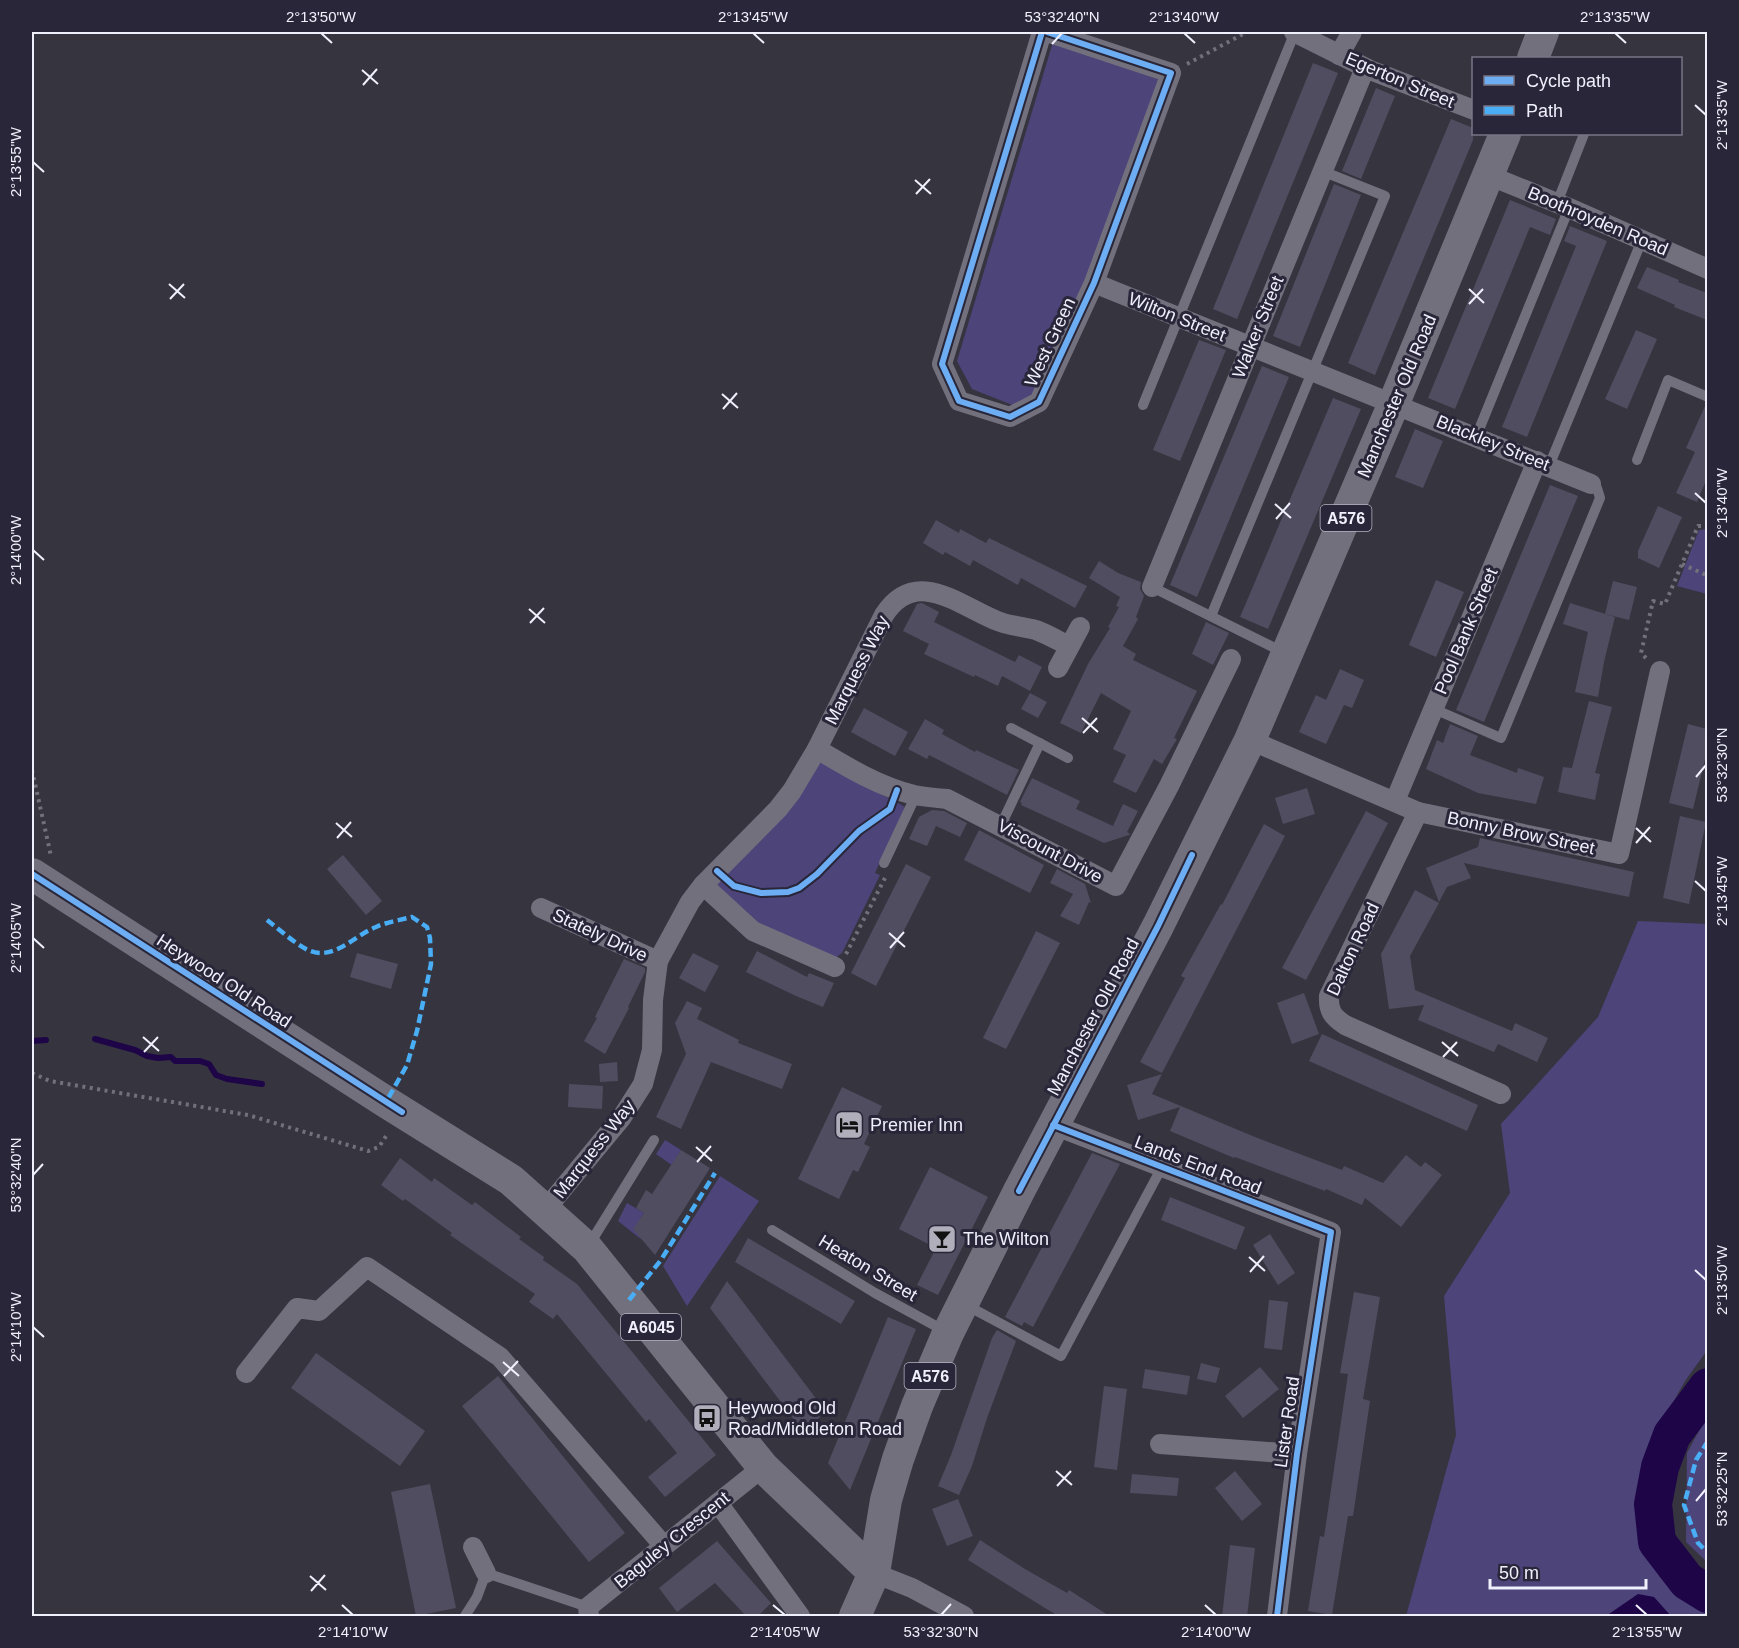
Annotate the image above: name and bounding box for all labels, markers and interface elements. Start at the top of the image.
text: 2°13'50"W [286,8,357,25]
text: 2°13'45"W [718,8,789,25]
text: 53°32'40"N [1024,8,1100,25]
text: 2°13'40"W [1149,8,1220,25]
text: 2°13'35"W [1580,8,1651,25]
street label: Egerton Street [1343,48,1457,112]
legend [1472,57,1682,135]
text: Cycle path [1526,71,1611,91]
text: 2°13'35"W [1713,79,1730,150]
text: Path [1526,101,1563,121]
text: 2°13'55"W [7,126,24,197]
street label: Boothroyden Road [1525,182,1671,260]
street label: Walker Street [1228,273,1288,381]
street label: Wilton Street [1125,288,1229,346]
street label: West Green [1021,294,1079,390]
street label: Manchester Old Road [1354,312,1440,480]
street label: Blackley Street [1434,411,1552,475]
text: 2°13'40"W [1713,467,1730,538]
road number: A576 [1320,505,1372,531]
text: 2°14'00"W [7,514,24,585]
street label: Pool Bank Street [1430,565,1502,697]
street label: Marquess Way [821,612,893,728]
text: 53°32'30"N [1713,727,1730,803]
street label: Bonny Brow Street [1446,808,1596,858]
street label: Viscount Drive [994,815,1106,887]
text: 2°13'45"W [1713,855,1730,926]
street label: Dalton Road [1323,899,1383,999]
text: 2°14'05"W [7,902,24,973]
street label: Stately Drive [550,904,650,966]
street label: Heywood Old Road [153,930,295,1032]
street label: Manchester Old Road [1043,935,1143,1099]
street label: Marquess Way [549,1096,639,1202]
hotel icon: Premier Inn [833,1109,865,1141]
place label: Premier Inn [870,1115,963,1135]
street label: Lands End Road [1132,1132,1264,1198]
text: 53°32'40"N [7,1137,24,1213]
bar icon: The Wilton [926,1223,958,1255]
place label: The Wilton [963,1229,1049,1249]
street label: Heaton Street [815,1231,921,1305]
text: 2°13'50"W [1713,1244,1730,1315]
text: 2°14'10"W [7,1291,24,1362]
road number: A6045 [621,1314,681,1340]
road number: A576 [904,1363,956,1389]
street label: Lister Road [1271,1375,1303,1469]
place label: Heywood Old Road/Middleton Road [728,1398,902,1439]
bus stop icon: Heywood Old Road/Middleton Road [691,1402,723,1434]
text: 53°32'25"N [1713,1451,1730,1527]
street label: Baguley Crescent [610,1488,734,1592]
scale bar [1490,1552,1646,1590]
text: 50 m [1499,1563,1539,1583]
text: 2°14'10"W [318,1623,389,1640]
text: 2°14'05"W [750,1623,821,1640]
text: 53°32'30"N [903,1623,979,1640]
text: 2°14'00"W [1181,1623,1252,1640]
text: 2°13'55"W [1612,1623,1683,1640]

